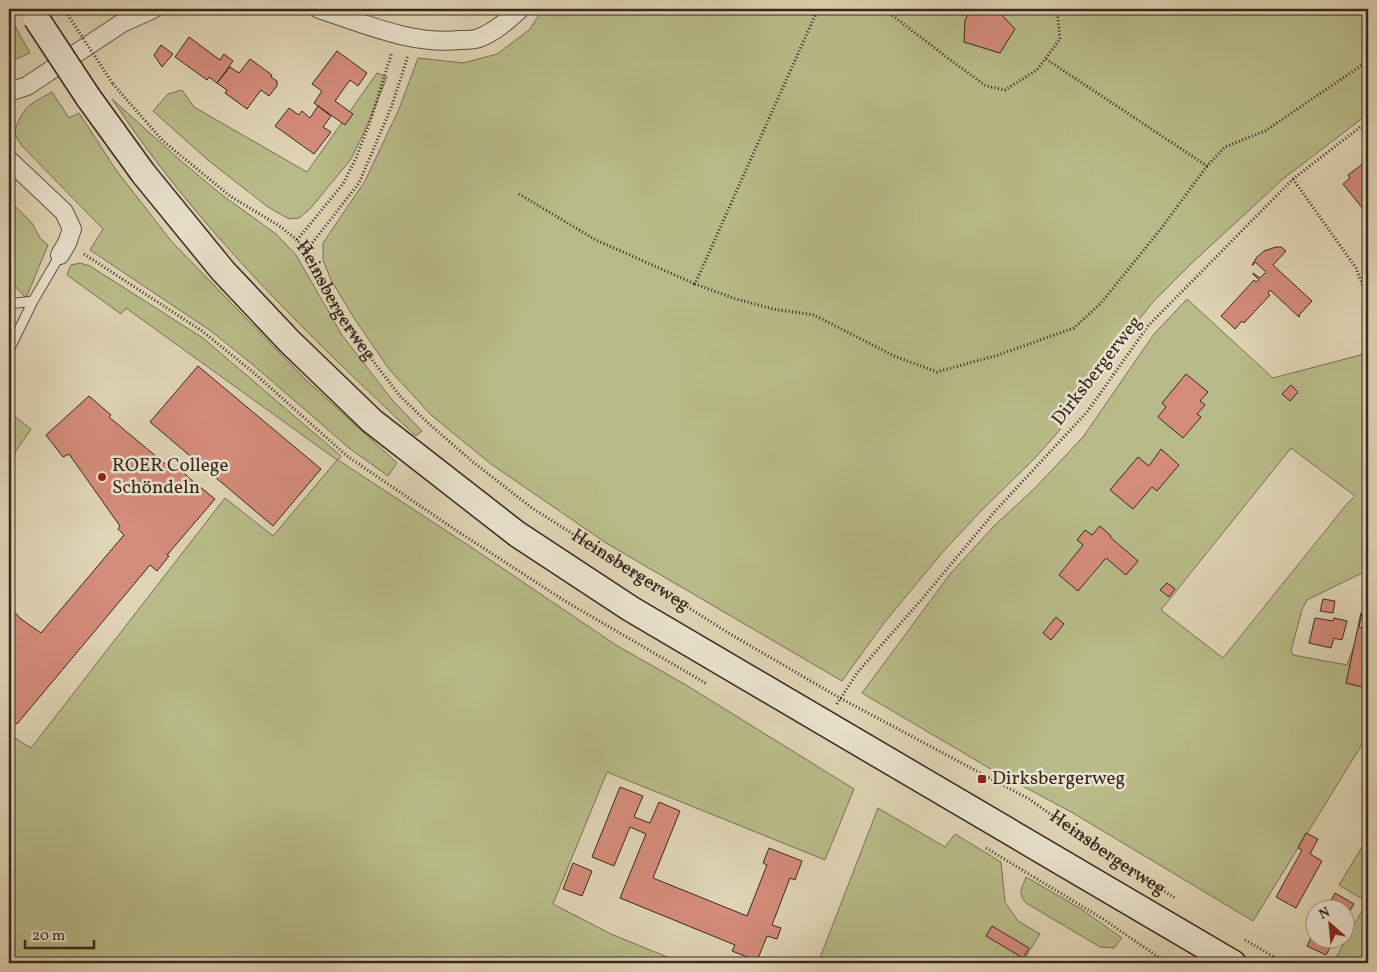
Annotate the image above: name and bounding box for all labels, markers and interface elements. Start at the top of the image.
street label: Heinsbergerweg [290,235,381,366]
street label: Dirksbergerweg [1046,310,1148,432]
place label: ROER College Schöndeln [112,453,229,501]
marker: ROER College Schöndeln [96,471,108,483]
street label: Heinsbergerweg [566,523,695,618]
place label: Dirksbergerweg [992,766,1125,792]
marker: Dirksbergerweg [976,773,988,785]
street label: Heinsbergerweg [1044,804,1171,902]
north arrow [1304,900,1354,950]
text: N [1316,903,1334,925]
scale bar [25,917,94,949]
text: 20 m [32,926,65,947]

